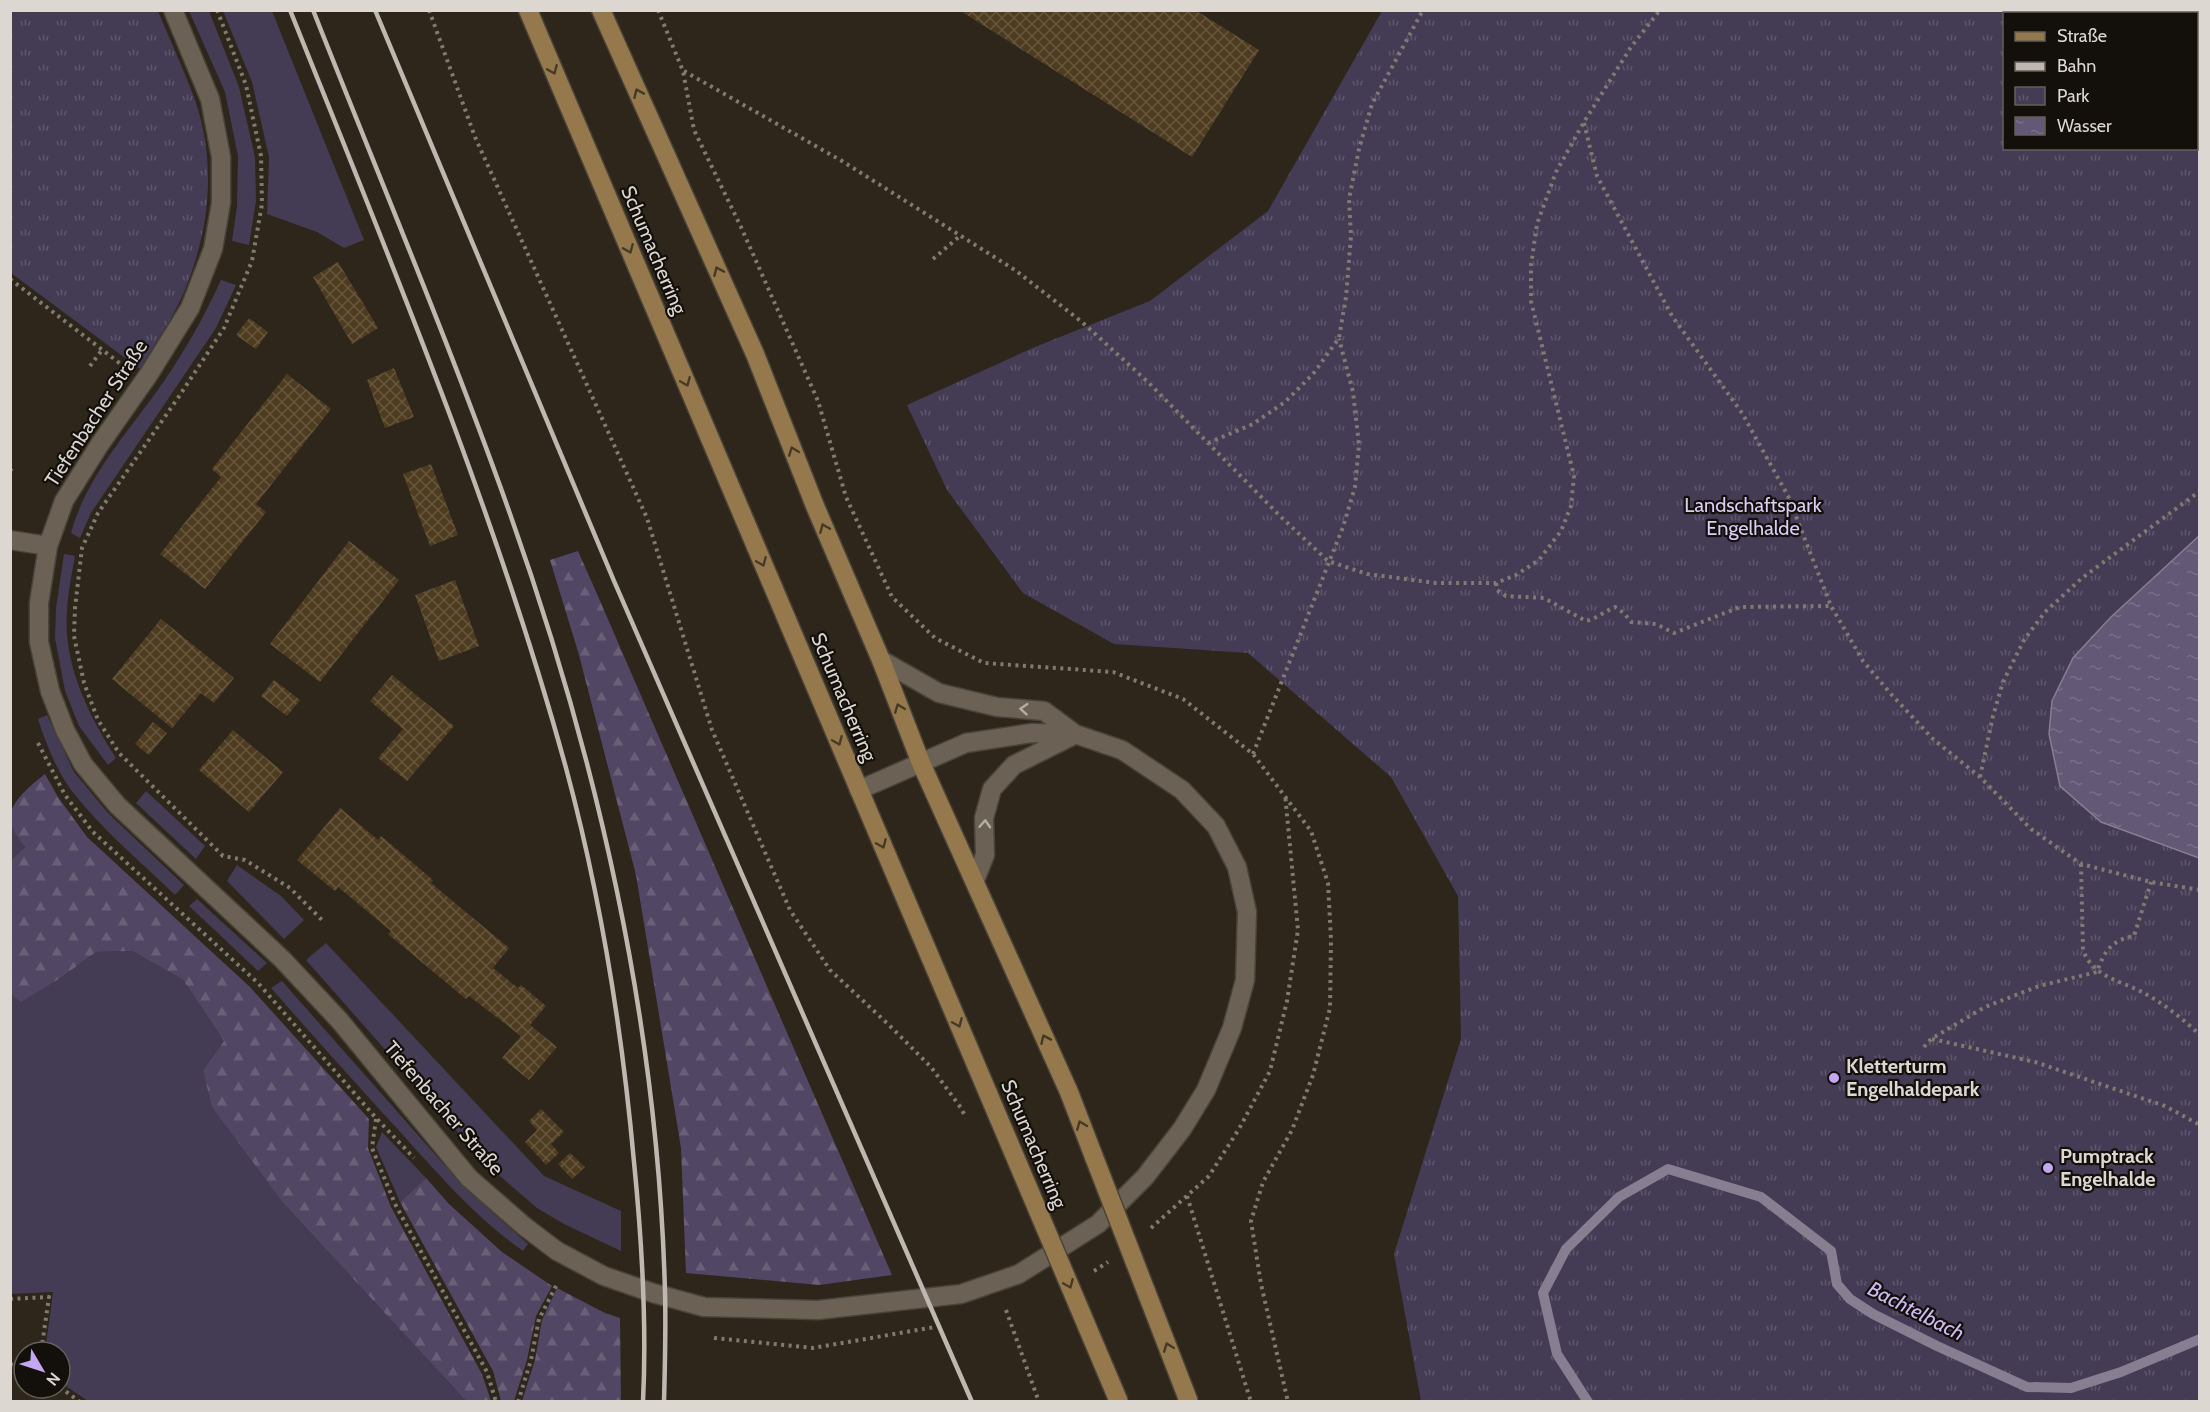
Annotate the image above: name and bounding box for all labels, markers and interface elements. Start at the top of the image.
legend [2003,12,2198,150]
text: Straße [2057,25,2107,47]
text: Bahn [2057,55,2096,77]
one-way arrow [546,63,558,74]
text: Park [2057,85,2090,107]
one-way arrow [633,89,645,100]
text: Wasser [2057,115,2112,137]
street label: Schumacherring [616,182,692,319]
one-way arrow [622,243,634,254]
one-way arrow [713,267,725,278]
street label: Tiefenbacher Straße [40,335,152,491]
one-way arrow [679,376,691,387]
one-way arrow [788,446,800,457]
park label: Landschaftspark Engelhalde [1684,493,1822,540]
one-way arrow [820,524,832,535]
one-way arrow [755,556,767,567]
street label: Schumacherring [806,629,882,766]
one-way arrow [1020,703,1029,716]
one-way arrow [894,704,907,714]
one-way arrow [831,735,843,746]
one-way arrow [978,819,991,828]
one-way arrow [875,837,887,848]
one-way arrow [951,1017,963,1028]
one-way arrow [1040,1034,1052,1045]
street label: Tiefenbacher Straße [379,1036,509,1180]
place label: Kletterturm Engelhaldepark [1846,1054,1980,1101]
marker: Kletterturm Engelhaldepark [1827,1071,1841,1085]
street label: Schumacherring [996,1076,1072,1213]
one-way arrow [1076,1120,1088,1131]
place label: Pumptrack Engelhalde [2060,1144,2156,1191]
marker: Pumptrack Engelhalde [2041,1161,2055,1175]
water label: Bachtelbach [1864,1276,1969,1345]
one-way arrow [1062,1278,1074,1289]
north arrow [12,1340,72,1400]
one-way arrow [1163,1342,1175,1353]
text: N [42,1369,64,1389]

